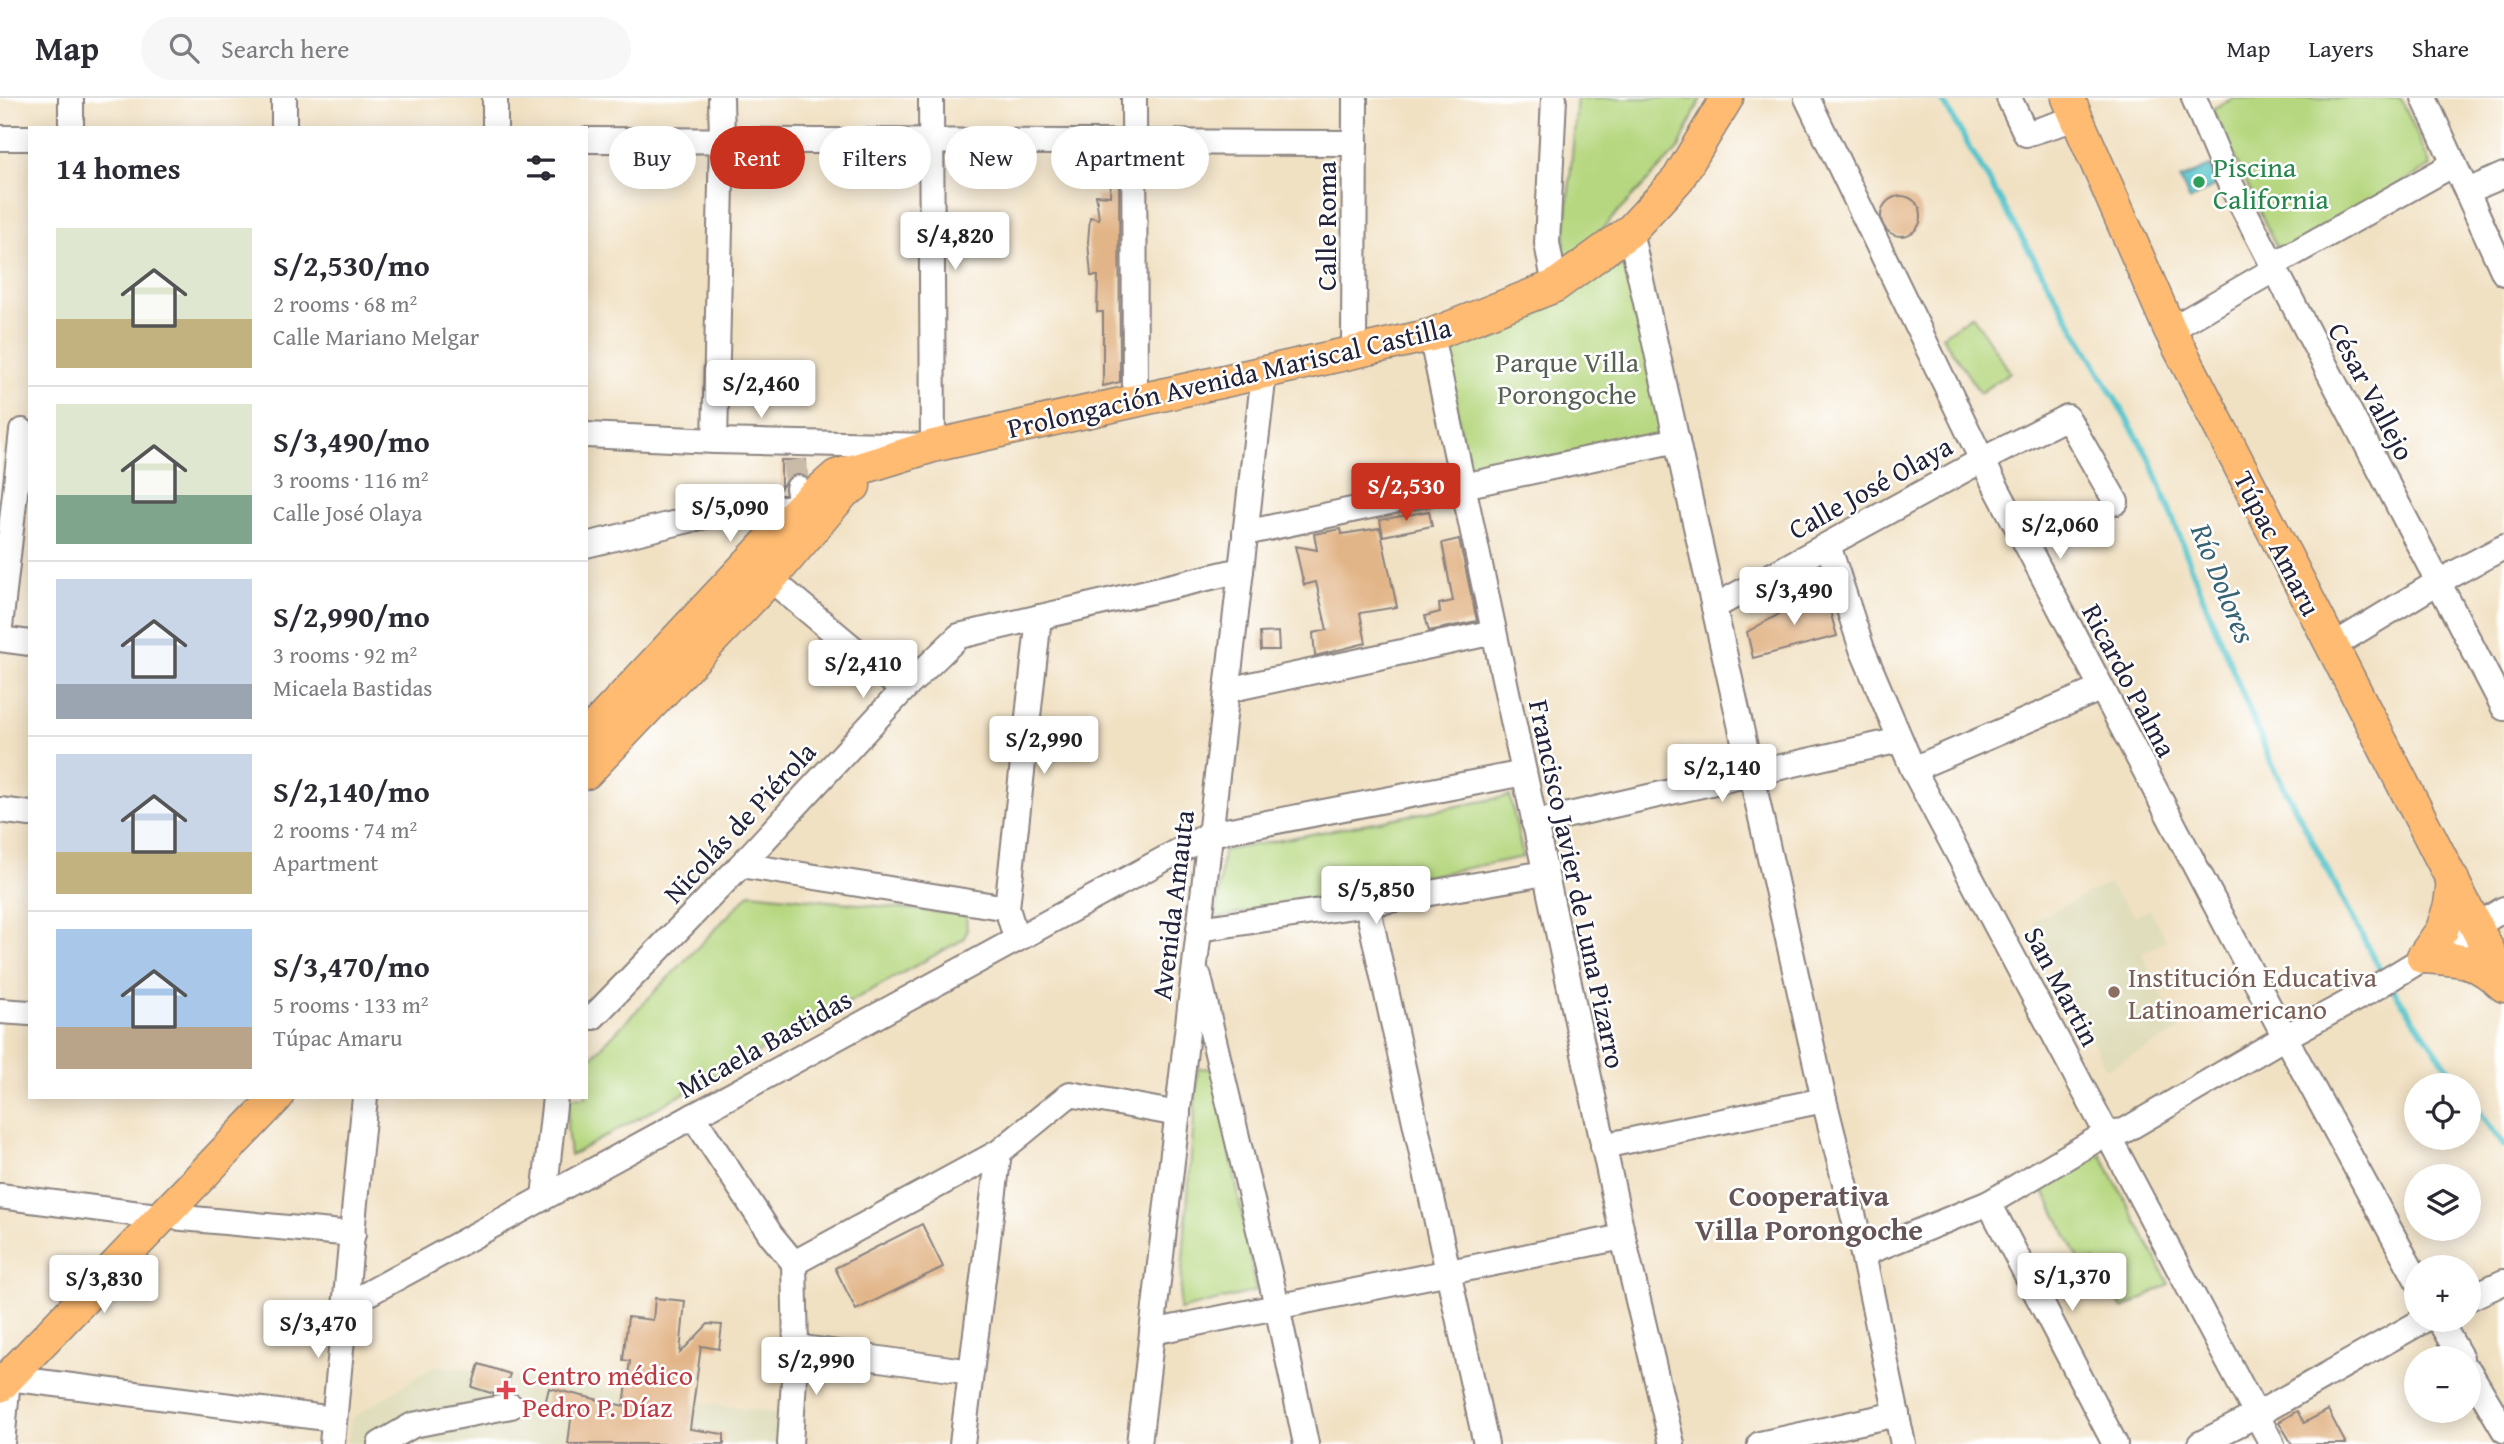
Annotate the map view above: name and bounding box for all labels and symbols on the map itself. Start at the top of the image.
place label: Piscina California [2213,146,2330,219]
street label: Calle Roma [1305,160,1346,291]
marker: Piscina California [2191,174,2207,190]
pin: S/4,820 [890,212,1020,272]
street label: Prolongación Avenida Mariscal Castilla [1003,306,1456,448]
street label: César Vallejo [2318,315,2426,467]
park label: Parque Villa Porongoche [1495,341,1640,414]
pin: S/2,460 [696,360,826,420]
street label: Calle José Olaya [1781,425,1960,549]
pin: S/2,530 [1341,464,1471,523]
street label: Túpac Amaru [2224,464,2332,622]
pin: S/5,090 [665,484,795,544]
pin: S/2,060 [1995,502,2125,561]
water label: Río Dolores [2180,515,2268,650]
pin: S/3,490 [1729,568,1859,627]
street label: Ricardo Palma [2072,596,2188,765]
pin: S/2,410 [798,640,928,700]
street label: Francisco Javier de Luna Pizarro [1519,696,1637,1072]
pin: S/2,990 [979,716,1109,776]
street label: Nicolás de Piérola [653,731,825,912]
pin: S/2,140 [1657,744,1787,804]
street label: Avenida Amauta [1140,807,1204,1002]
pin: S/5,850 [1311,866,1441,926]
street label: San Martin [2014,919,2112,1053]
place label: Institución Educativa Latinoamericano [2128,956,2378,1029]
street label: Micaela Bastidas [669,978,859,1108]
marker: Institución Educativa Latinoamericano [2106,984,2122,1000]
district label: Cooperativa Villa Porongoche [1695,1173,1923,1251]
pin: S/1,370 [2007,1254,2137,1313]
pin: S/3,830 [39,1256,169,1315]
pin: S/3,470 [253,1300,383,1360]
pin: S/2,990 [751,1338,881,1397]
place label: Centro médico Pedro P. Díaz [522,1354,693,1427]
marker: Centro médico Pedro P. Díaz [496,1380,516,1400]

